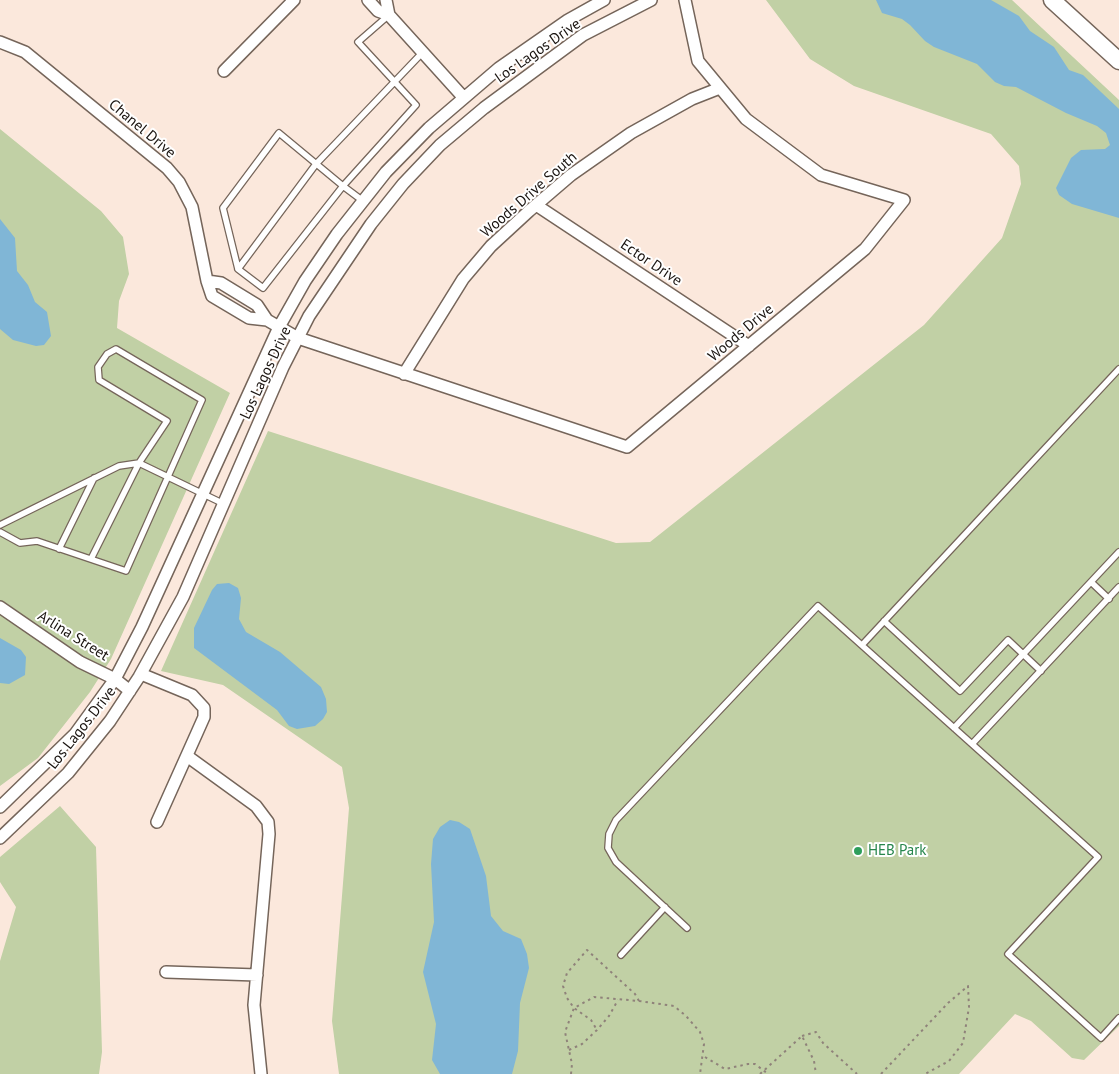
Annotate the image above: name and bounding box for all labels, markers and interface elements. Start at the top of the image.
street label: Los Lagos Drive [492,15,584,87]
street label: Chanel Drive [105,96,179,162]
street label: Woods Drive South [477,148,581,242]
street label: Ector Drive [617,236,685,290]
street label: Woods Drive [705,300,777,366]
street label: Los Lagos Drive [237,324,295,422]
street label: Arlina Street [34,607,112,665]
street label: Los Lagos Drive [44,683,120,773]
place label: HEB Park [868,842,926,860]
marker: HEB Park [852,845,864,857]

